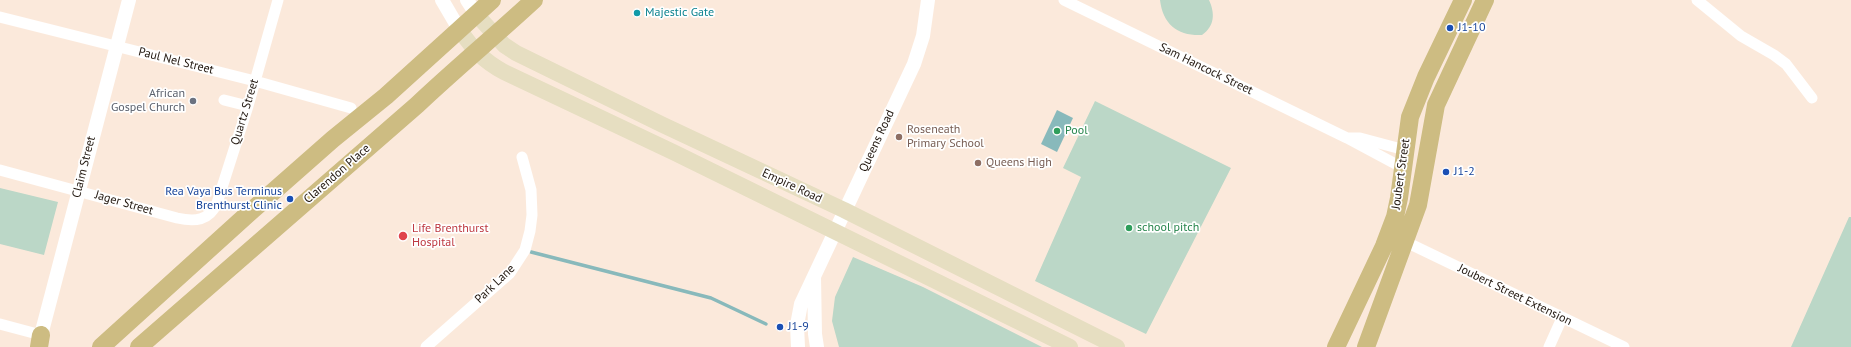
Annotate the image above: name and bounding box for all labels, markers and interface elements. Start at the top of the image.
place label: Majestic Gate [645,6,714,20]
marker: Majestic Gate [632,8,642,18]
place label: J1-10 [1458,21,1485,35]
marker: J1-10 [1445,23,1455,33]
street label: Sam Hancock Street [1157,40,1255,98]
street label: Paul Nel Street [137,45,215,77]
street label: Quartz Street [228,77,262,147]
place label: African Gospel Church [111,87,185,115]
marker: African Gospel Church [188,96,198,106]
street label: Queens Road [856,108,898,174]
place label: Roseneath Primary School [907,123,984,151]
place label: Pool [1065,124,1088,138]
marker: Pool [1052,126,1062,136]
marker: Roseneath Primary School [894,132,904,142]
street label: Claim Street [69,135,99,199]
street label: Joubert Street [1389,138,1413,210]
street label: Clarendon Place [301,141,373,207]
place label: Queens High [986,156,1052,170]
marker: Queens High [973,158,983,168]
place label: J1-2 [1454,165,1475,179]
street label: Empire Road [760,166,824,206]
marker: J1-2 [1441,167,1451,177]
place label: Rea Vaya Bus Terminus Brenthurst Clinic [165,185,282,213]
street label: Jager Street [93,188,155,218]
marker: Rea Vaya Bus Terminus Brenthurst Clinic [285,194,295,204]
place label: school pitch [1137,221,1199,235]
place label: Life Brenthurst Hospital [412,222,488,250]
marker: school pitch [1124,223,1134,233]
marker: Life Brenthurst Hospital [397,230,409,242]
street label: Joubert Street Extension [1456,261,1574,329]
street label: Park Lane [472,262,518,306]
place label: J1-9 [788,320,809,334]
marker: J1-9 [775,322,785,332]

